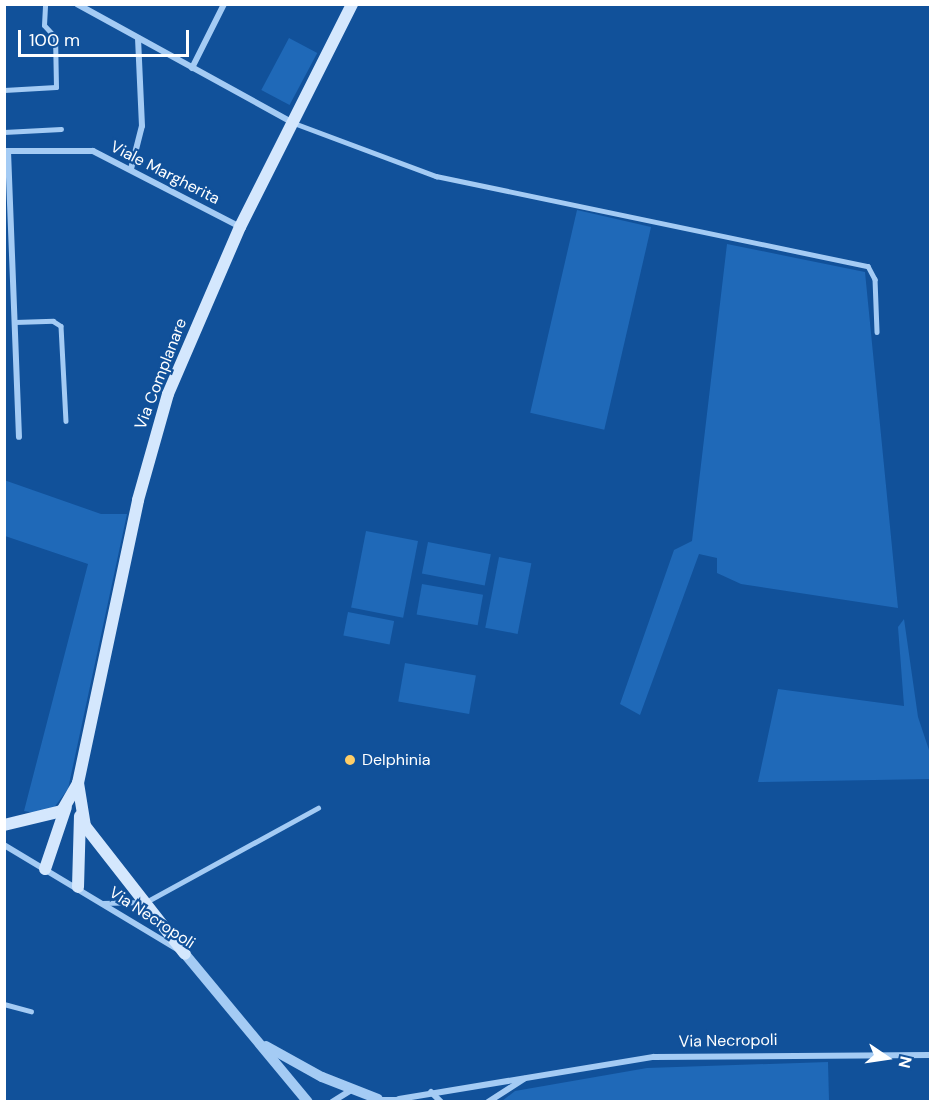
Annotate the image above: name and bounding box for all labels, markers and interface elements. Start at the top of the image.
scale bar [21,18,192,56]
text: 100 m [29,28,80,52]
street label: Viale Margherita [107,137,223,209]
street label: Via Complanare [131,316,191,432]
place label: Delphinia [362,750,430,770]
marker: Delphinia [343,753,357,767]
street label: Via Necropoli [105,883,199,953]
north arrow [857,1028,917,1088]
street label: Via Necropoli [678,1031,778,1051]
text: N [893,1054,917,1070]

